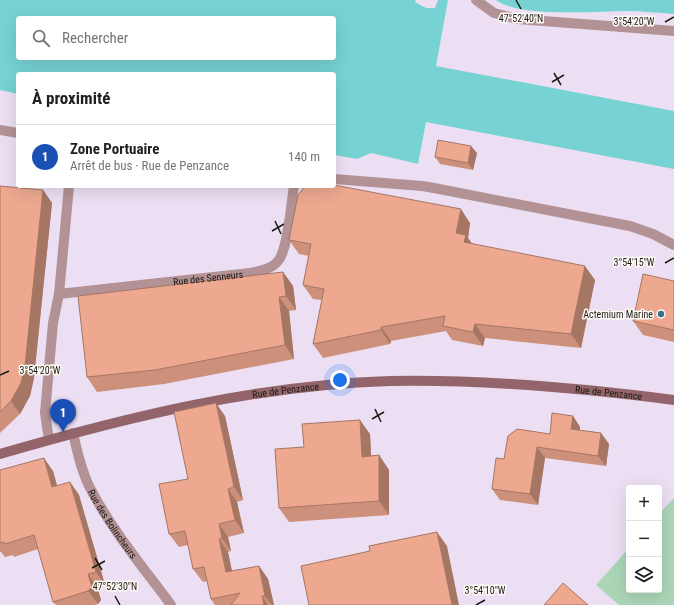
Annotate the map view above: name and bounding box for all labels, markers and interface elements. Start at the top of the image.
text: 47°52'40"N [499,13,543,24]
search box [16,16,336,60]
text: 3°54'20"W [614,16,655,27]
icon: search [30,27,52,49]
text: Rechercher [62,29,128,47]
text: À proximité [32,88,110,108]
text: Zone Portuaire [70,140,159,158]
text: 1 [42,149,48,164]
text: 140 m [288,149,320,164]
text: Arrêt de bus · Rue de Penzance [70,158,229,173]
text: 3°54'15"W [614,257,655,268]
street label: Rue des Senneurs [173,269,244,287]
place label: Actemium Marine [583,309,653,320]
marker: Actemium Marine [656,309,666,319]
text: 3°54'20"W [20,365,61,376]
your location [330,370,350,390]
street label: Rue de Penzance [251,381,320,400]
street label: Rue de Penzance [575,384,643,402]
pin: 1 [50,399,76,432]
map controls [626,485,662,593]
button: + [626,485,662,521]
street label: Rue des Bolincheurs [86,488,139,561]
button: − [626,521,662,557]
button: layers [626,557,662,593]
text: 47°52'30"N [93,581,137,592]
text: 3°54'10"W [465,585,506,596]

